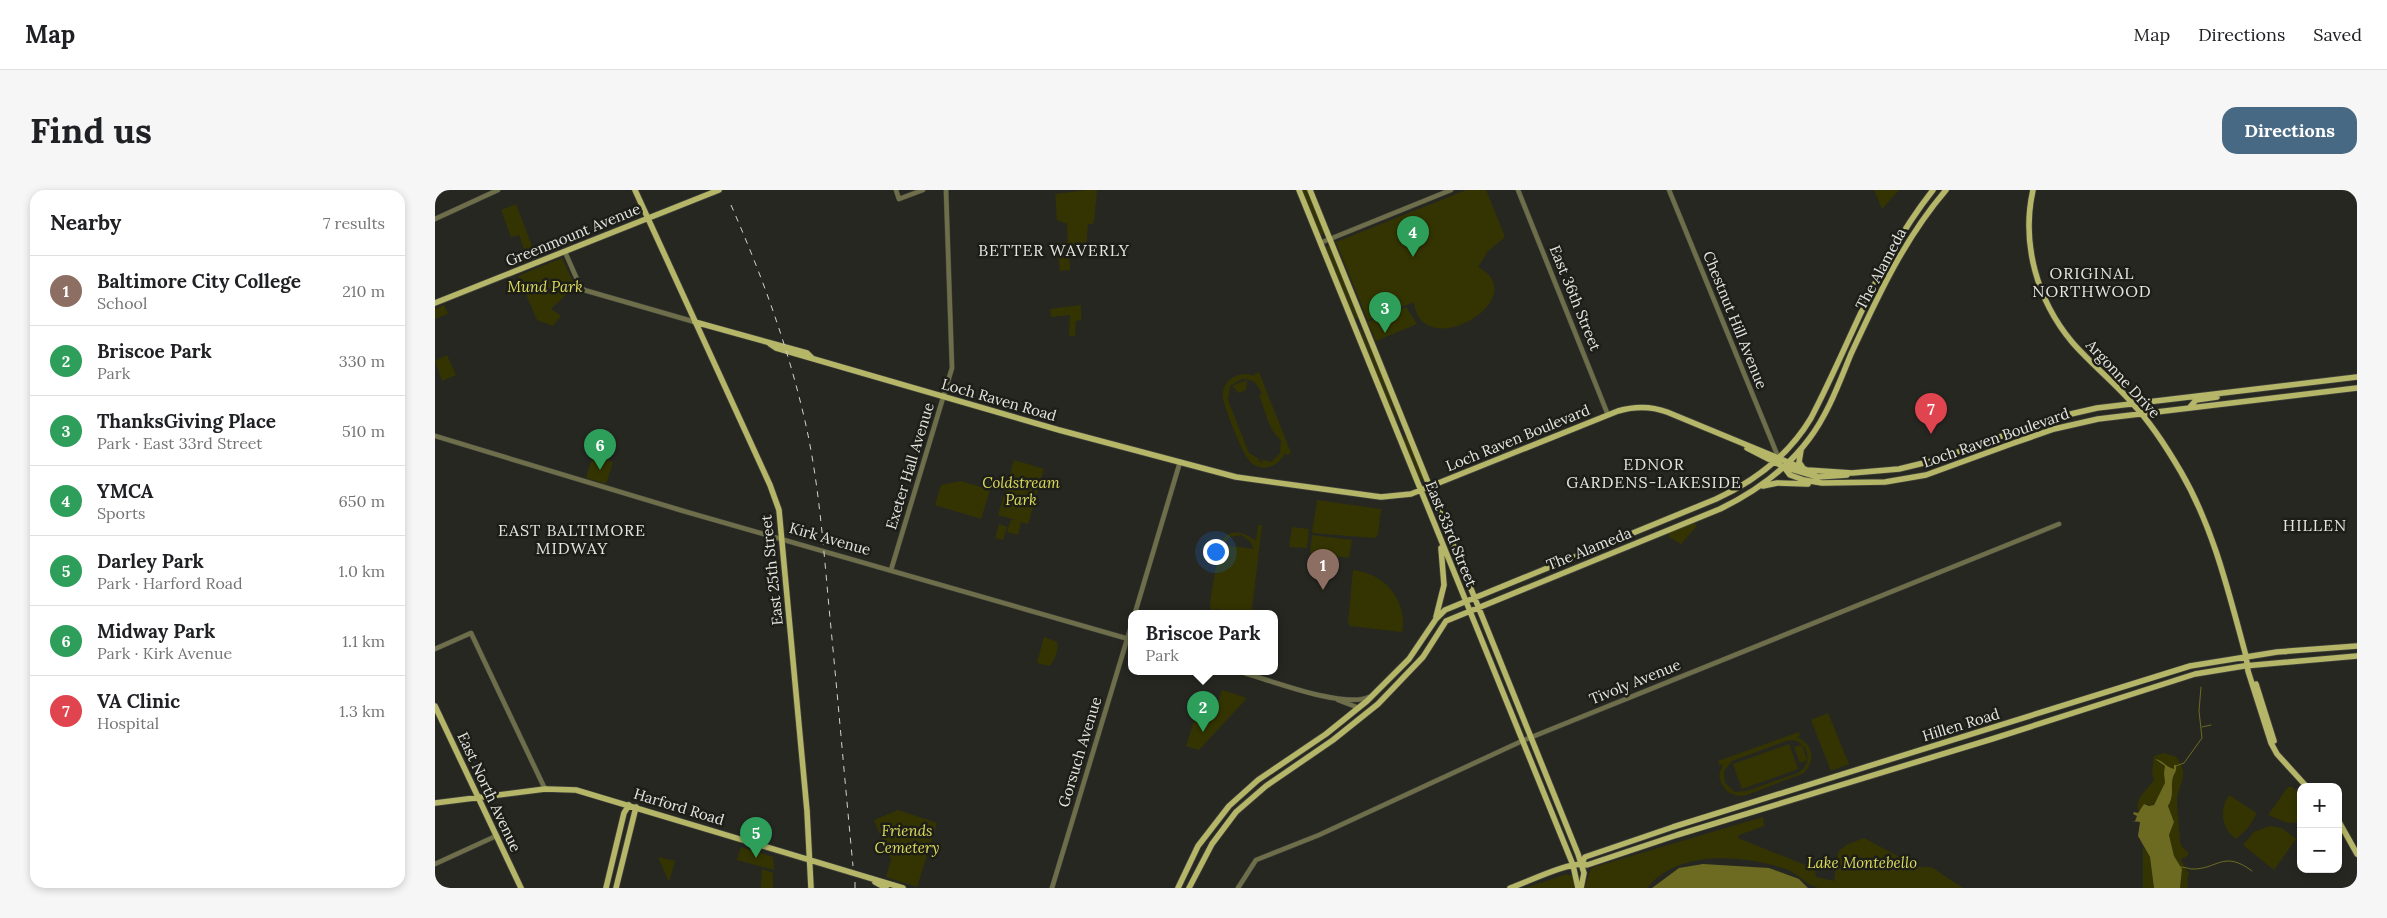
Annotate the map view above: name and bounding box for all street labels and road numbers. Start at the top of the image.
street label: Greenmount Avenue [503,199,643,270]
street label: The Alameda [1851,224,1910,313]
street label: East 36th Street [1546,242,1605,353]
street label: Chestnut Hill Avenue [1699,248,1772,392]
street label: Argonne Drive [2081,335,2165,422]
street label: Loch Raven Road [939,374,1059,425]
street label: Exeter Hall Avenue [881,400,938,532]
street label: Loch Raven Boulevard [1443,400,1593,475]
street label: Loch Raven Boulevard [1920,404,2072,472]
street label: East 33rd Street [1422,478,1481,590]
street label: East 25th Street [756,514,787,626]
street label: Kirk Avenue [787,518,873,559]
street label: The Alameda [1544,523,1634,574]
street label: Tivoly Avenue [1586,655,1683,708]
street label: Gorsuch Avenue [1054,694,1105,809]
street label: Hillen Road [1920,704,2002,745]
street label: East North Avenue [453,729,526,855]
street label: Harford Road [632,784,727,829]

